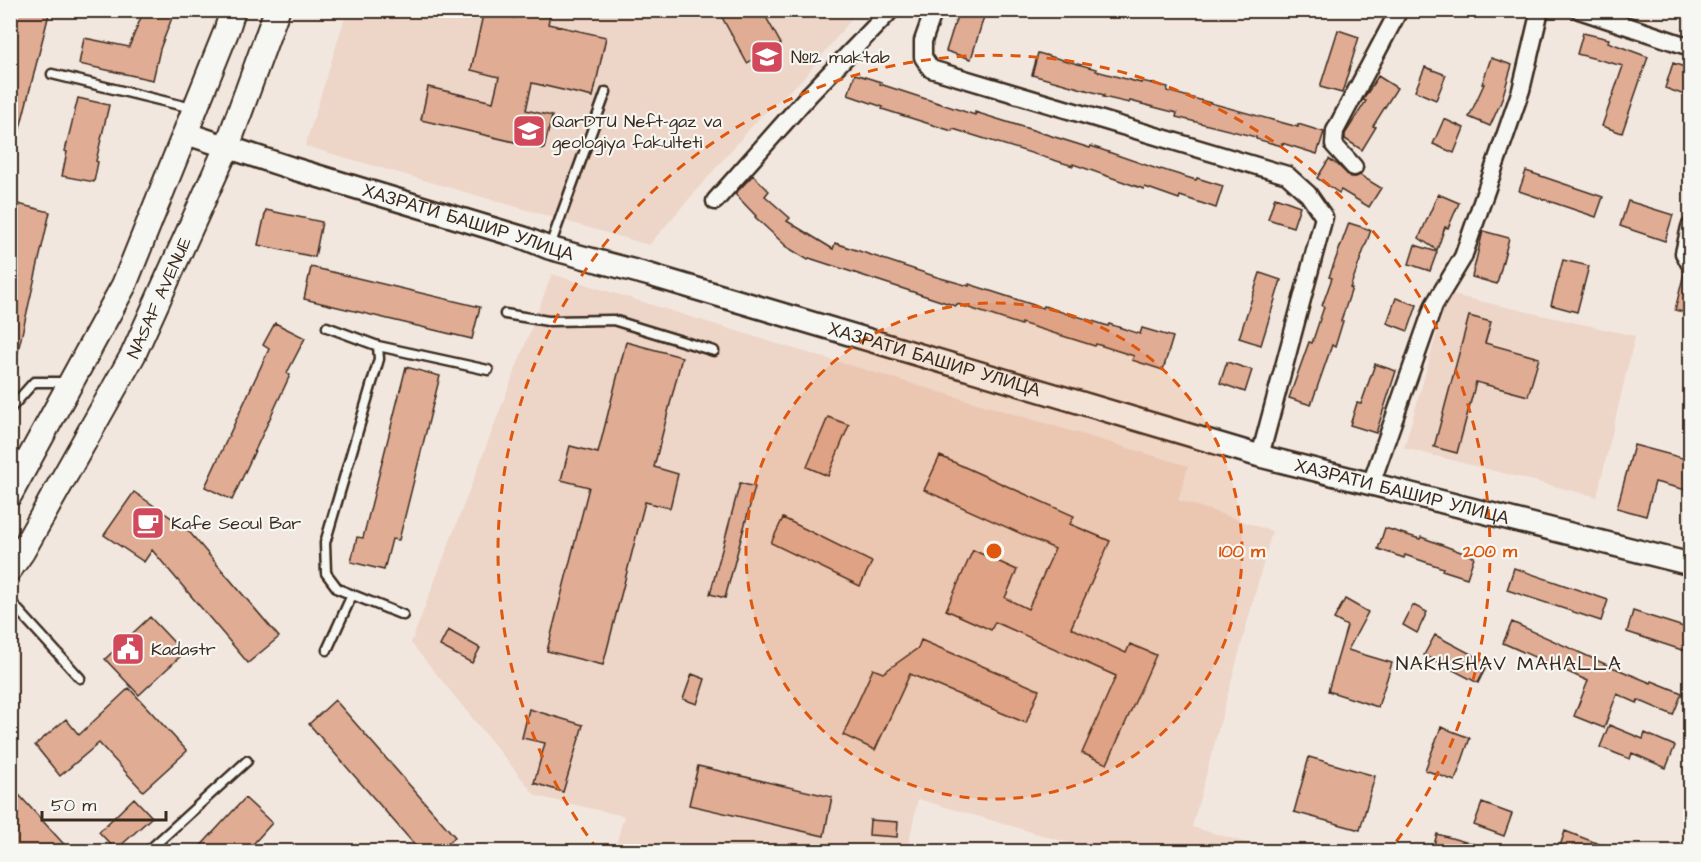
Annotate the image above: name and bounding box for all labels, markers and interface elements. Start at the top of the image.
school or university icon: №12 maktab [749,39,785,75]
place label: №12 maktab [790,45,890,70]
place label: QarDTU Neft-gaz va geologiya fakulteti [552,109,722,156]
school or university icon: QarDTU Neft-gaz va geologiya fakulteti [511,113,547,149]
street label: ХАЗРАТИ БАШИР УЛИЦА [359,178,577,267]
street label: NASAF AVENUE [121,233,198,363]
street label: ХАЗРАТИ БАШИР УЛИЦА [825,317,1043,403]
street label: ХАЗРАТИ БАШИР УЛИЦА [1292,453,1512,531]
cafe icon: Kafe Seoul Bar [130,505,166,541]
place label: Kafe Seoul Bar [171,511,301,536]
text: 100 m [1219,539,1266,564]
text: 200 m [1462,539,1518,564]
centre of rings [984,541,1004,561]
public building icon: Kadastr [110,631,146,667]
place label: Kadastr [151,637,216,662]
district label: NAKHSHAV MAHALLA [1396,650,1622,678]
scale bar [42,784,166,822]
text: 50 m [51,793,96,818]

